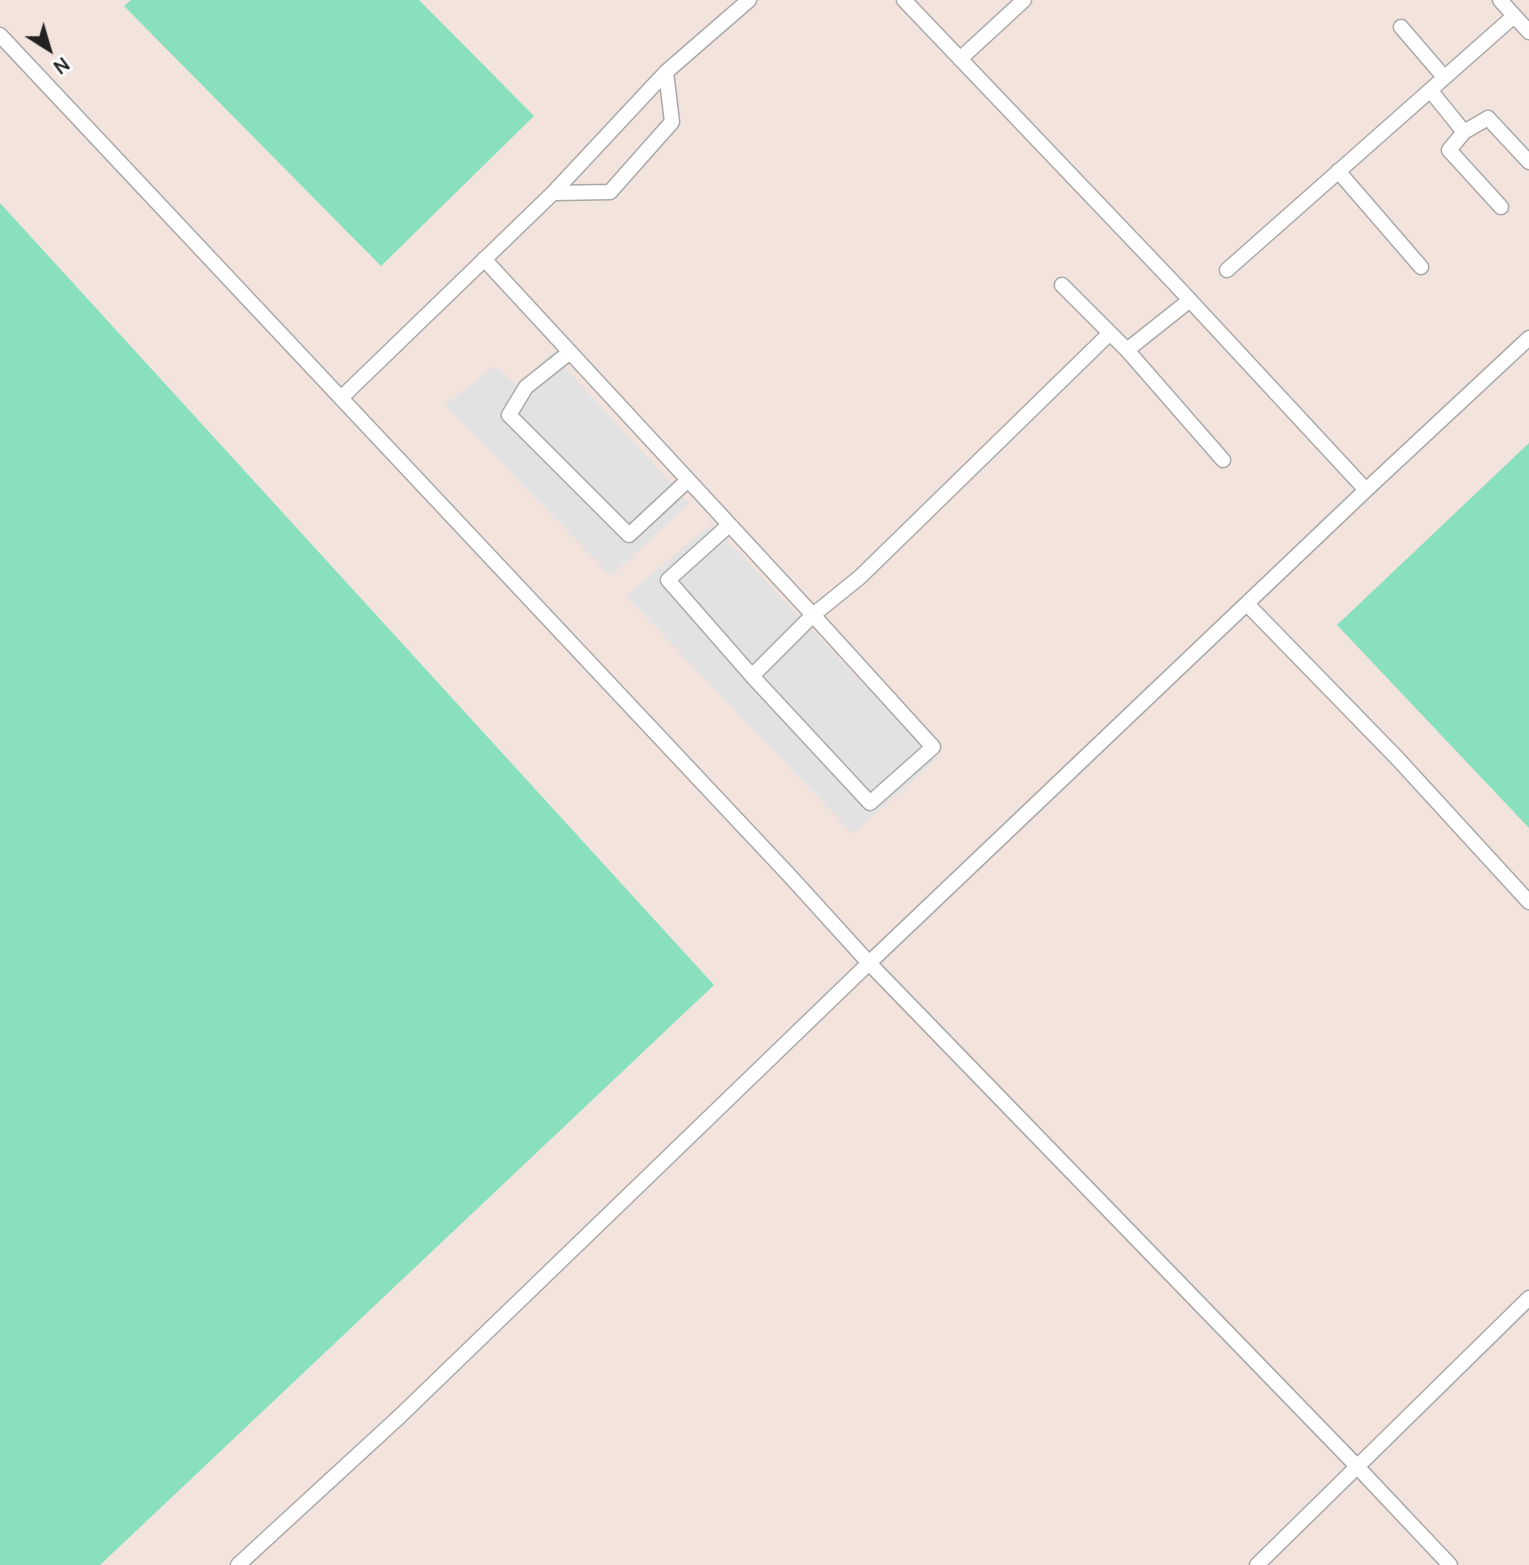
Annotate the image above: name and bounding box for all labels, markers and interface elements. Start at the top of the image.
north arrow [14,14,84,84]
text: N [48,51,75,80]

